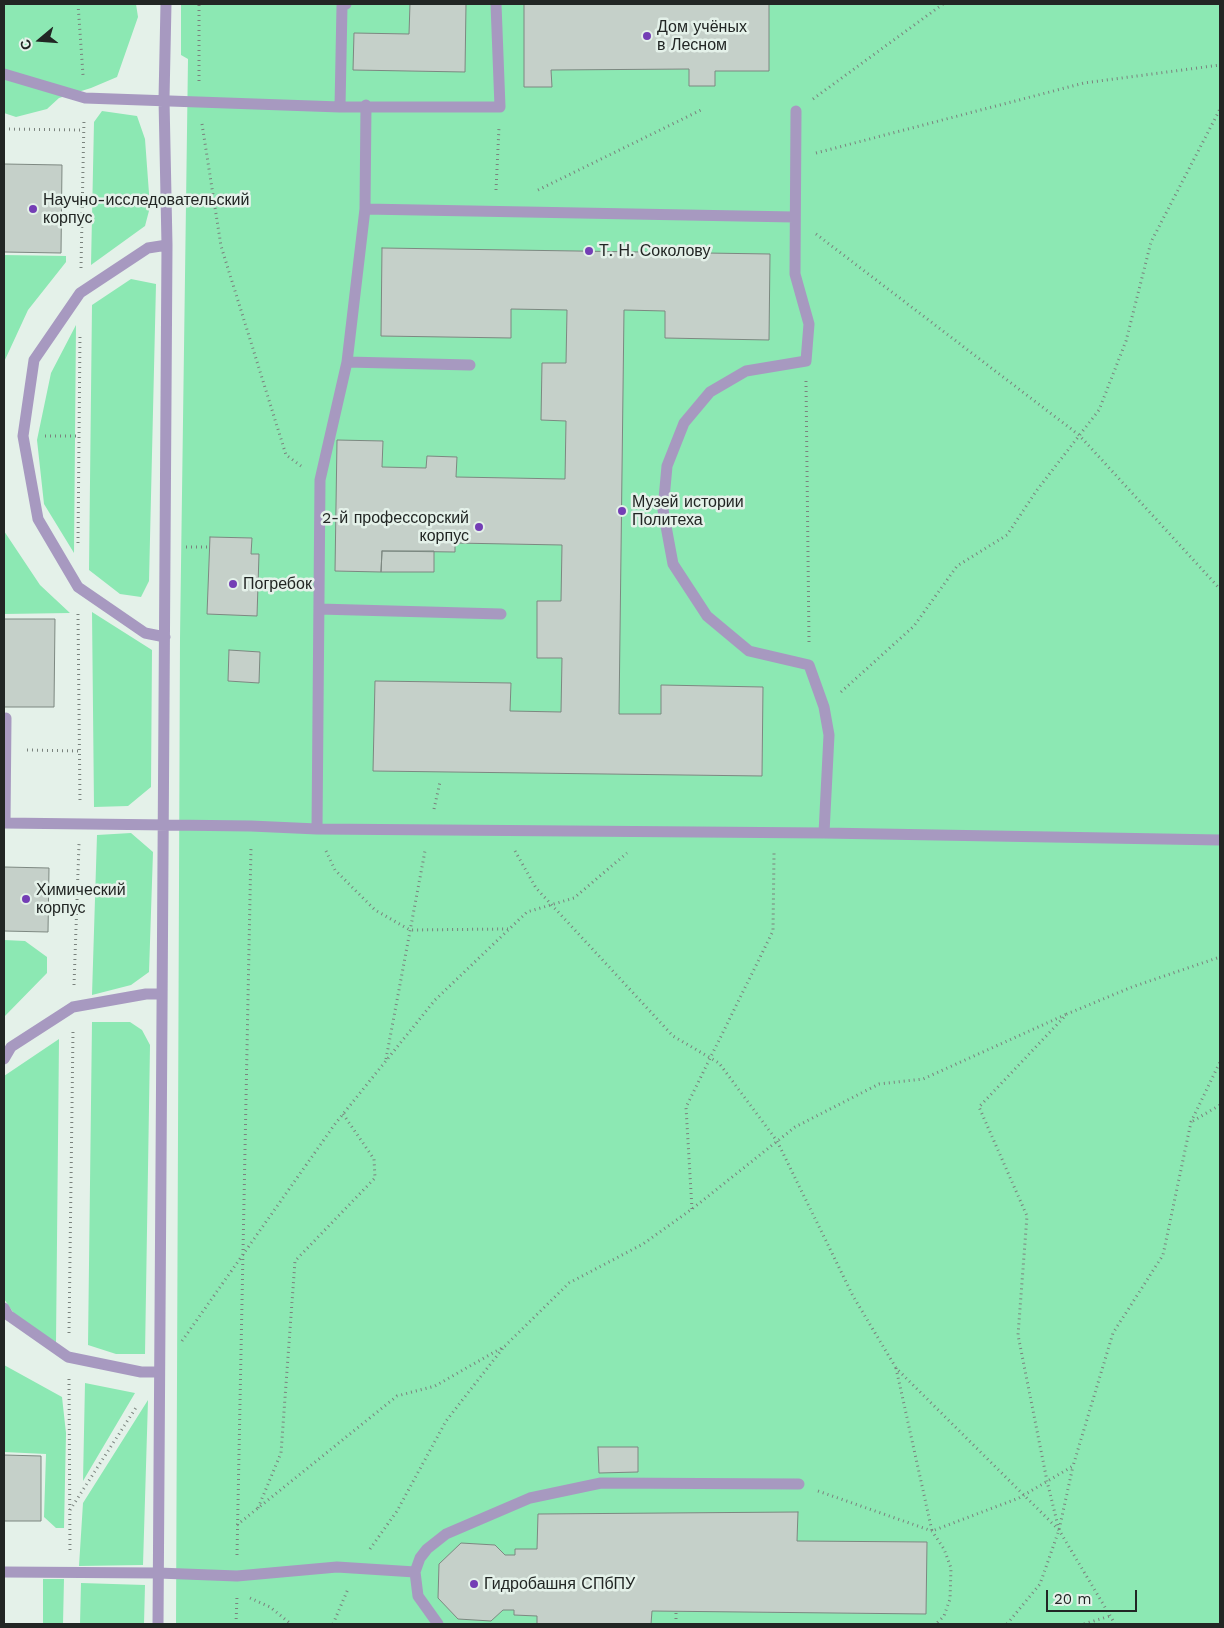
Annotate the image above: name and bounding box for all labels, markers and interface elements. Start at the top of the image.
north arrow [15,15,65,65]
place label: Дом учёных в Лесном [657,17,747,55]
marker: Дом учёных в Лесном [641,30,653,42]
text: С [17,37,35,52]
place label: Научно-исследовательский корпус [43,190,249,228]
marker: Научно-исследовательский корпус [27,203,39,215]
place label: Т. Н. Соколову [599,241,710,261]
marker: Т. Н. Соколову [583,245,595,257]
place label: Музей истории Политеха [632,492,744,530]
marker: Музей истории Политеха [616,505,628,517]
place label: 2-й профессорский корпус [322,508,469,546]
marker: 2-й профессорский корпус [473,521,485,533]
place label: Погребок [243,574,312,594]
marker: Погребок [227,578,239,590]
place label: Химический корпус [36,880,126,918]
marker: Химический корпус [20,893,32,905]
place label: Гидробашня СПбПУ [484,1574,635,1594]
marker: Гидробашня СПбПУ [468,1578,480,1590]
scale bar [1049,1580,1140,1612]
text: 20 m [1054,1590,1092,1608]

